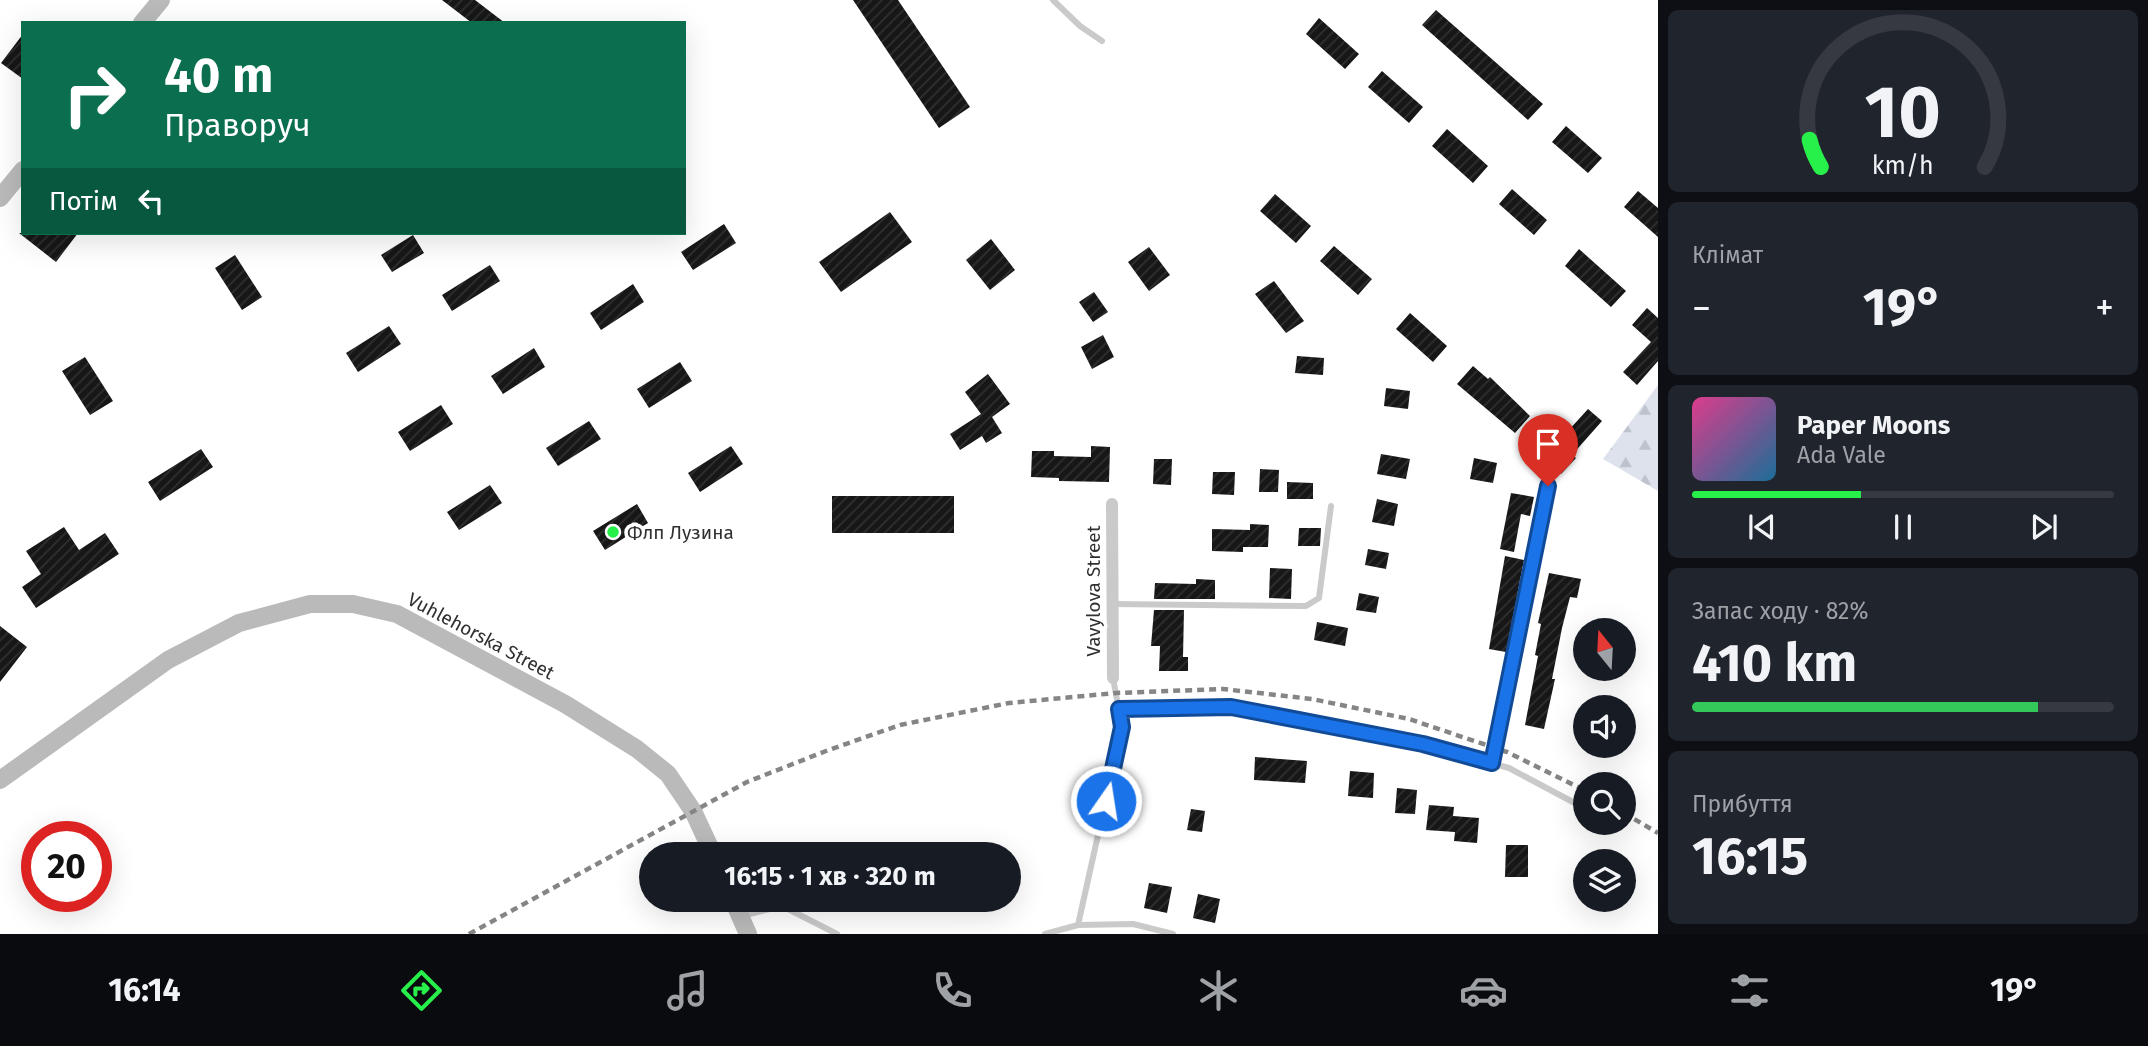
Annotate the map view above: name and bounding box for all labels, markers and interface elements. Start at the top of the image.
text: 40 m [164,46,273,105]
icon: right [49,49,140,140]
text: 10 [1865,69,1941,156]
text: Праворуч [164,106,311,144]
text: km/h [1872,151,1934,181]
icon: left [132,182,170,220]
text: Потім [49,186,118,217]
text: Клімат [1692,241,1763,269]
text: 19° [1863,276,1943,339]
text: − [1692,285,1711,331]
text: + [2095,285,2114,331]
text: Paper Moons [1797,410,1950,441]
pin [1518,414,1578,486]
icon: arrive [1529,425,1567,463]
text: Ada Vale [1797,441,1886,469]
icon: previous [1743,508,1781,546]
icon: pause [1884,508,1922,546]
icon: next [2025,508,2063,546]
place label: Флп Лузина [627,521,734,544]
marker: Флп Лузина [605,524,621,540]
street label: Vavylova Street [1082,525,1105,657]
street label: Vuhlehorska Street [404,588,558,684]
text: Запас ходу · 82% [1692,597,1869,625]
north arrow [1573,618,1636,681]
map controls [1573,618,1636,912]
text: 410 km [1692,632,1857,695]
button: sound [1573,695,1636,758]
position arrow [1069,764,1143,838]
button: search [1573,772,1636,835]
text: Прибуття [1692,790,1793,818]
speed limit sign: 20 [21,821,112,912]
text: 16:15 [1692,825,1808,888]
button: layers [1573,849,1636,912]
text: 16:15 · 1 хв · 320 m [724,861,936,892]
icon: directions [397,966,446,1015]
icon: music [663,966,712,1015]
icon: phone [928,966,977,1015]
icon: climate [1194,966,1243,1015]
icon: car [1459,966,1508,1015]
icon: filters [1725,966,1774,1015]
text: 16:14 [108,971,181,1009]
text: 19° [1990,971,2040,1009]

